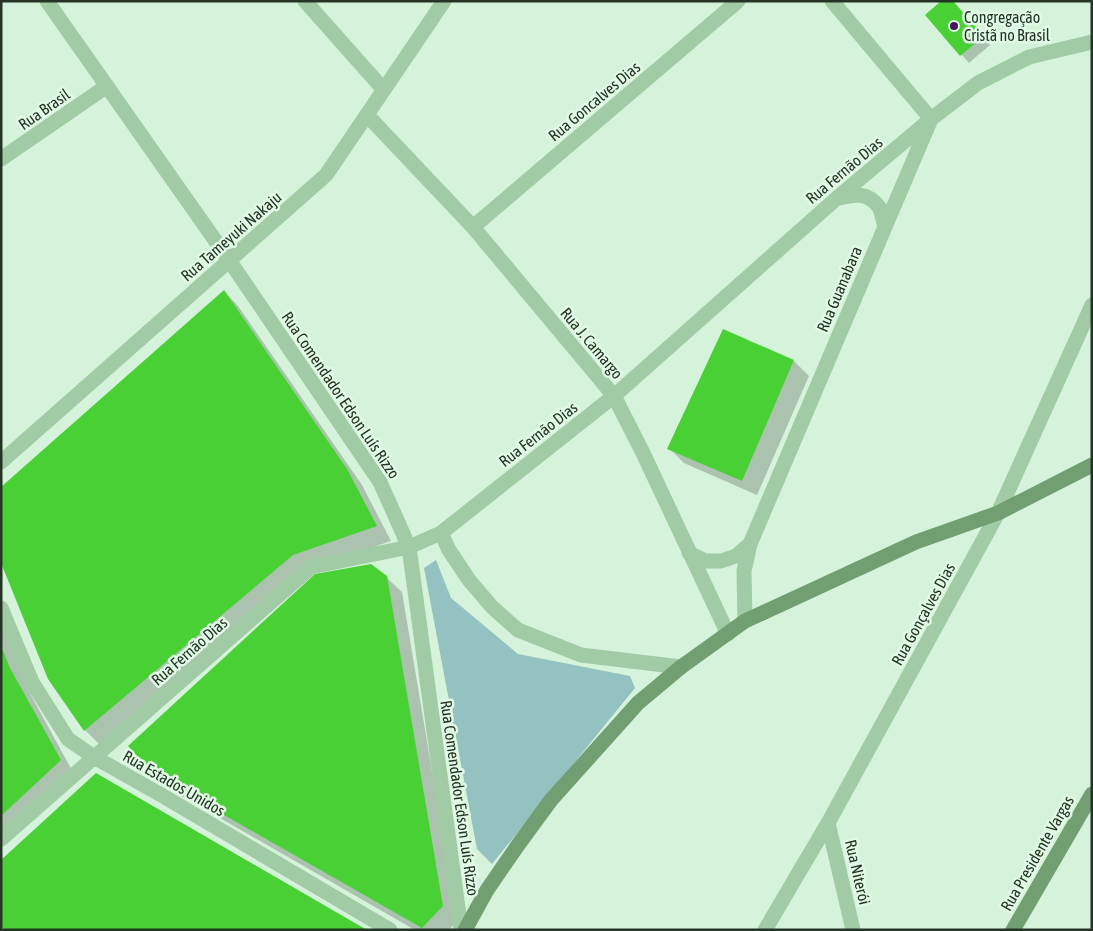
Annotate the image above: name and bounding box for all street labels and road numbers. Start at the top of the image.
street label: Rua Goncalves Dias [545,57,644,144]
street label: Rua Brasil [15,84,74,133]
street label: Rua Fernão Dias [802,133,886,207]
street label: Rua Tameyuki Nakaju [177,188,285,285]
street label: Rua Guanabara [813,244,865,334]
street label: Rua J. Camargo [556,304,627,383]
street label: Rua Comendador Edson Luís Rizzo [278,308,404,482]
street label: Rua Fernão Dias [495,398,581,470]
street label: Rua Gonçalves Dias [888,560,960,669]
street label: Rua Fernão Dias [148,613,231,689]
street label: Rua Comendador Edson Luís Rizzo [437,699,483,897]
street label: Rua Estados Unidos [120,747,228,820]
street label: Rua Presidente Vargas [997,792,1078,914]
street label: Rua Niterói [842,838,874,906]

